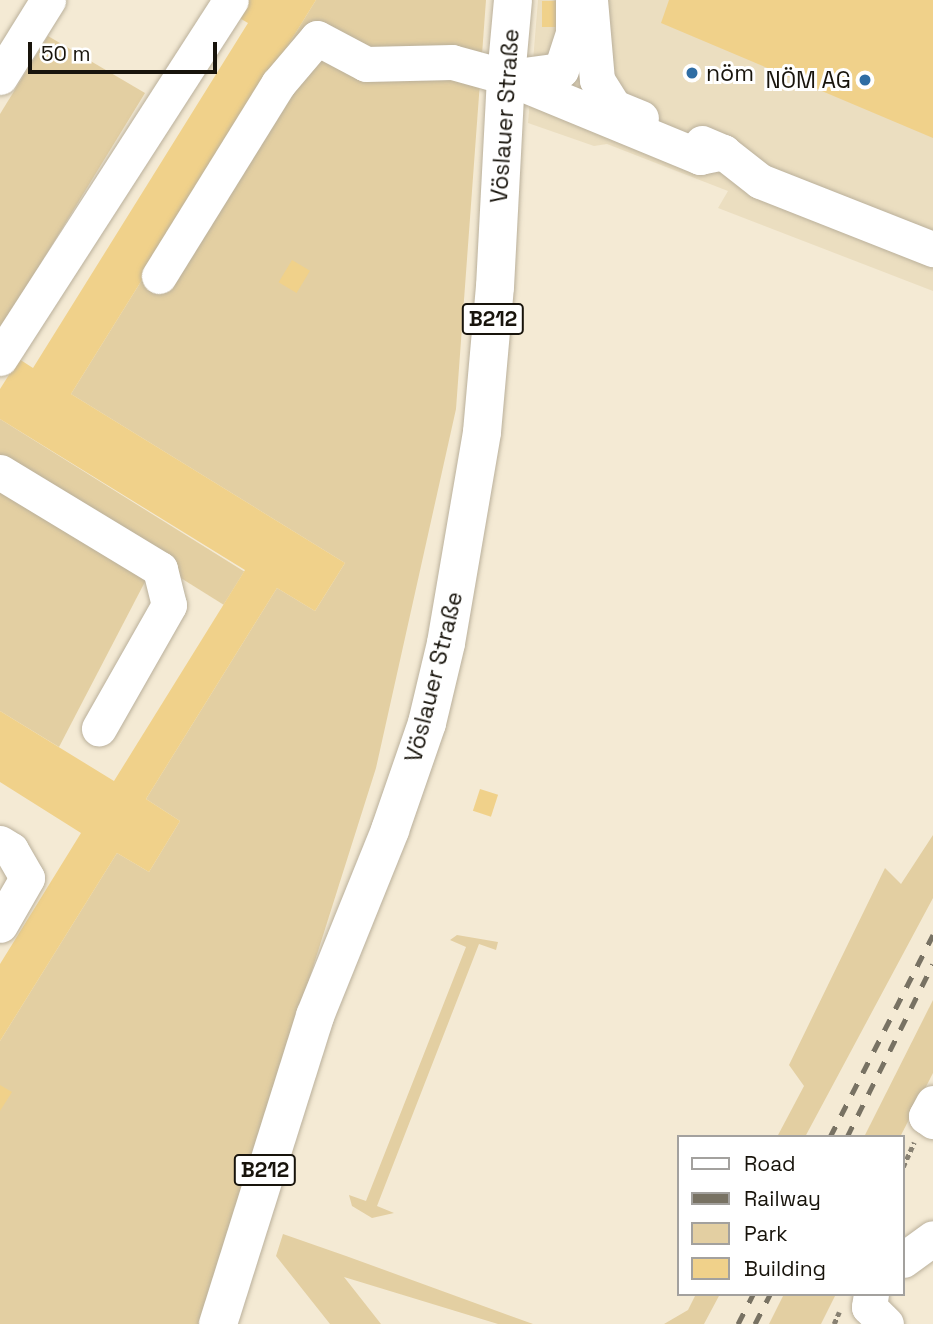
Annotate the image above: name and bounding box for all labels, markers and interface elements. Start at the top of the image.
scale bar [32,28,220,72]
street label: Vöslauer Straße [485,28,525,204]
text: 50 m [41,40,91,67]
place label: nöm [706,59,754,87]
marker: nöm [684,65,700,81]
place label: NÖM AG [765,66,851,94]
marker: NÖM AG [857,72,873,88]
road number: B212 [462,302,524,336]
street label: Vöslauer Straße [399,589,469,765]
legend [678,1135,905,1296]
text: Road [744,1150,796,1177]
road number: B212 [233,1152,296,1188]
text: Railway [744,1185,821,1212]
text: Park [744,1220,788,1247]
text: Building [744,1255,826,1282]

